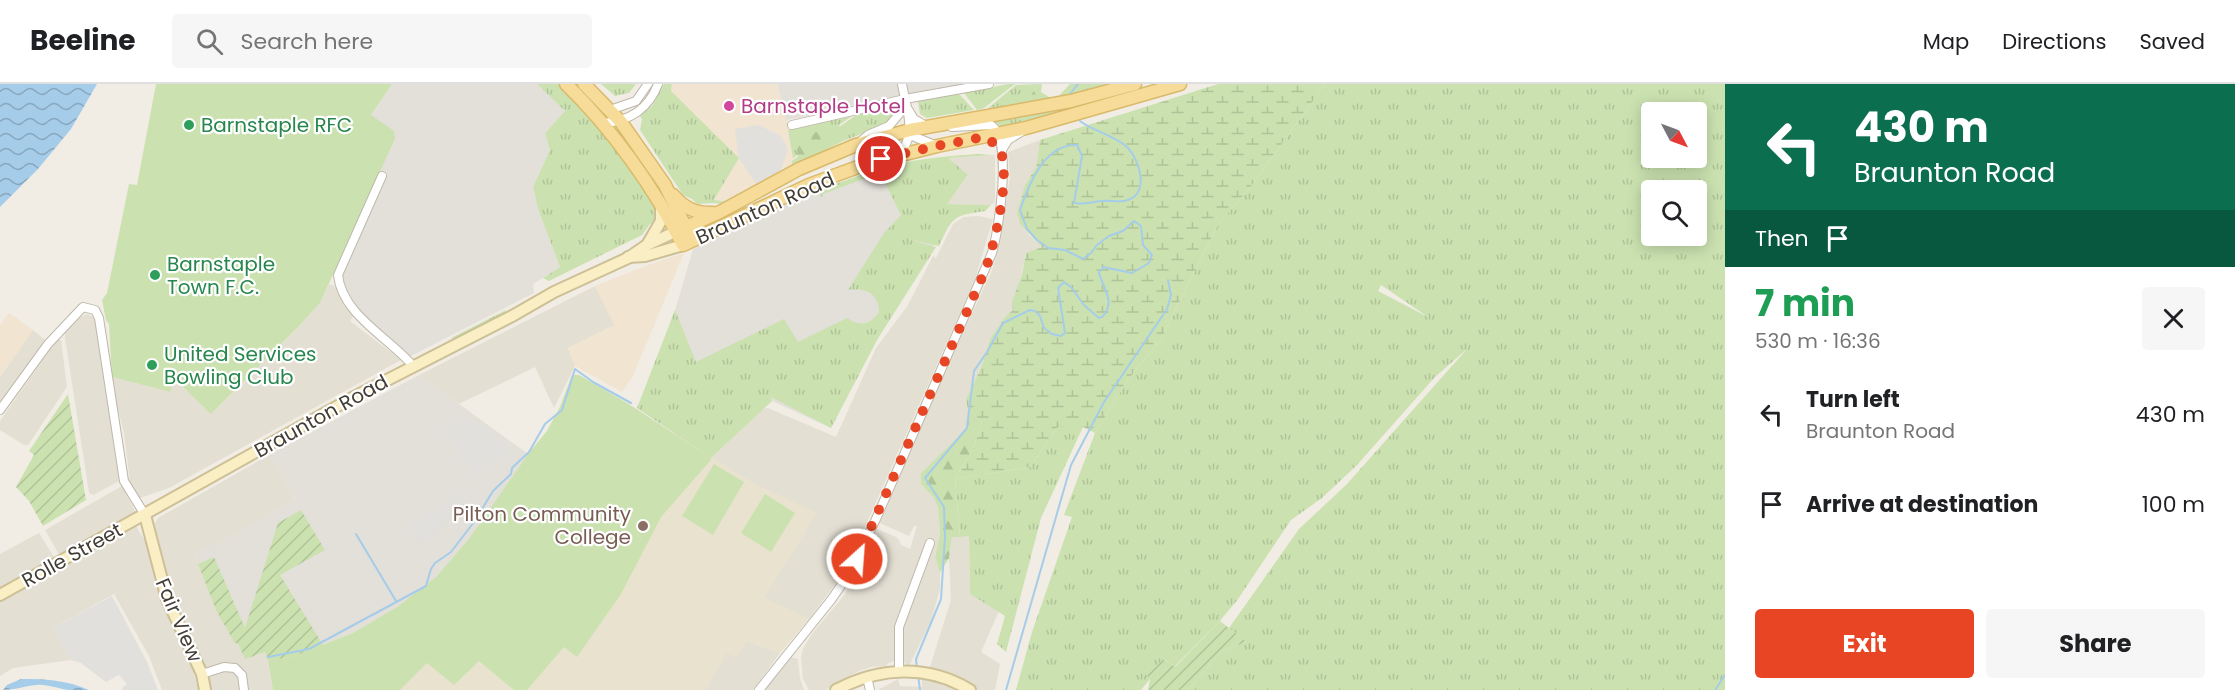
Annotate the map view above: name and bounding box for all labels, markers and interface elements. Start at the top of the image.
search box [172,14,592,68]
text: Beeline [30,21,136,60]
icon: search [193,25,226,58]
text: Search here [241,26,373,57]
text: Map [1923,27,1969,56]
text: Directions [2002,27,2106,56]
text: Saved [2139,27,2205,56]
place label: Barnstaple Hotel [741,92,906,120]
text: 430 m [1854,98,1989,157]
marker: Barnstaple Hotel [722,99,736,113]
north arrow [1641,102,1707,168]
map controls [1641,102,1707,246]
icon: left [1755,108,1833,186]
place label: Barnstaple RFC [201,111,352,139]
marker: Barnstaple RFC [182,118,196,132]
pin [855,133,906,184]
icon: arrive [864,142,897,175]
text: Braunton Road [1854,154,2055,191]
street label: Braunton Road [691,165,839,251]
button: search [1641,180,1707,246]
icon: arrive [1821,222,1854,255]
text: Then [1755,223,1809,254]
place label: Barnstaple Town F.C. [167,250,275,301]
marker: Barnstaple Town F.C. [148,268,162,282]
text: 7 min [1755,278,1855,329]
button: close [2142,287,2205,350]
text: 530 m · 16:36 [1755,327,1881,355]
place label: United Services Bowling Club [164,340,316,391]
marker: United Services Bowling Club [145,358,159,372]
street label: Braunton Road [249,368,393,464]
text: Turn left [1806,384,1900,415]
icon: left [1755,398,1788,431]
text: 430 m [2136,399,2205,430]
text: Braunton Road [1806,417,1955,445]
icon: arrive [1755,488,1788,521]
text: Arrive at destination [1806,489,2038,520]
text: 100 m [2142,489,2205,520]
place label: Pilton Community College [453,500,631,551]
street label: Rolle Street [17,516,127,594]
marker: Pilton Community College [636,519,650,533]
position arrow [825,527,889,591]
street label: Fair View [149,574,209,667]
button: Exit [1755,609,1974,678]
button: Share [1986,609,2205,678]

